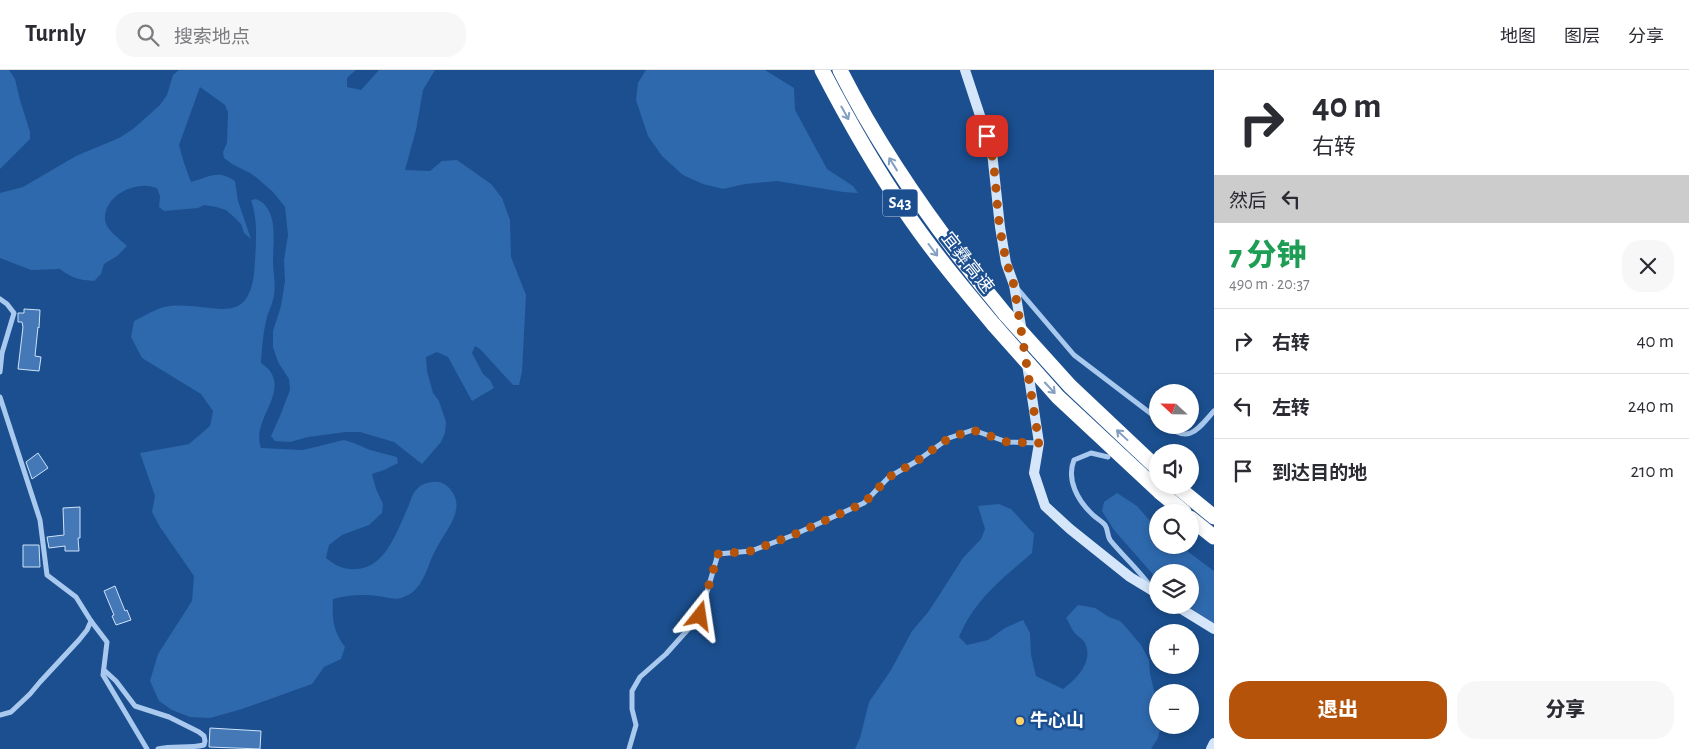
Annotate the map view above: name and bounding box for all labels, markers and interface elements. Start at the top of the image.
search box [116,12,466,57]
icon: search [134,21,162,49]
text: Turnly [25,22,86,46]
text: 搜索地点 [174,28,250,47]
text: 地图 [1500,28,1536,46]
text: 图层 [1564,28,1600,46]
text: 分享 [1628,28,1664,46]
text: 40 m [1312,89,1381,124]
icon: right [1229,90,1294,155]
one-way arrow [841,105,851,120]
pin [966,115,1008,157]
icon: arrive [973,122,1001,150]
text: 右转 [1312,136,1356,158]
one-way arrow [888,157,898,171]
icon: left [1277,185,1305,213]
road number: S43 [882,190,918,216]
text: 然后 [1229,192,1267,211]
street label: 宜彝高速 [938,228,998,297]
button: close [1622,240,1674,292]
text: 7 分钟 [1229,241,1307,271]
one-way arrow [928,243,938,257]
text: 490 m · 20:37 [1229,276,1310,292]
icon: right [1229,327,1257,355]
text: 40 m [1636,332,1674,351]
text: 右转 [1272,334,1310,353]
one-way arrow [1044,381,1056,394]
north arrow [1149,384,1199,434]
map controls [1149,384,1199,734]
icon: left [1229,392,1257,420]
text: 240 m [1628,397,1674,416]
text: 左转 [1272,399,1310,418]
one-way arrow [1116,429,1128,441]
button: sound [1149,444,1199,494]
icon: arrive [1229,457,1257,485]
text: 210 m [1630,462,1674,481]
text: 到达目的地 [1272,464,1367,483]
button: search [1149,504,1199,554]
button: layers [1149,564,1199,614]
position arrow [673,589,725,641]
button: + [1149,624,1199,674]
button: 退出 [1229,681,1447,739]
button: 分享 [1457,681,1674,739]
button: − [1149,684,1199,734]
place label: 牛心山 [1030,711,1084,730]
marker: 牛心山 [1014,715,1026,727]

